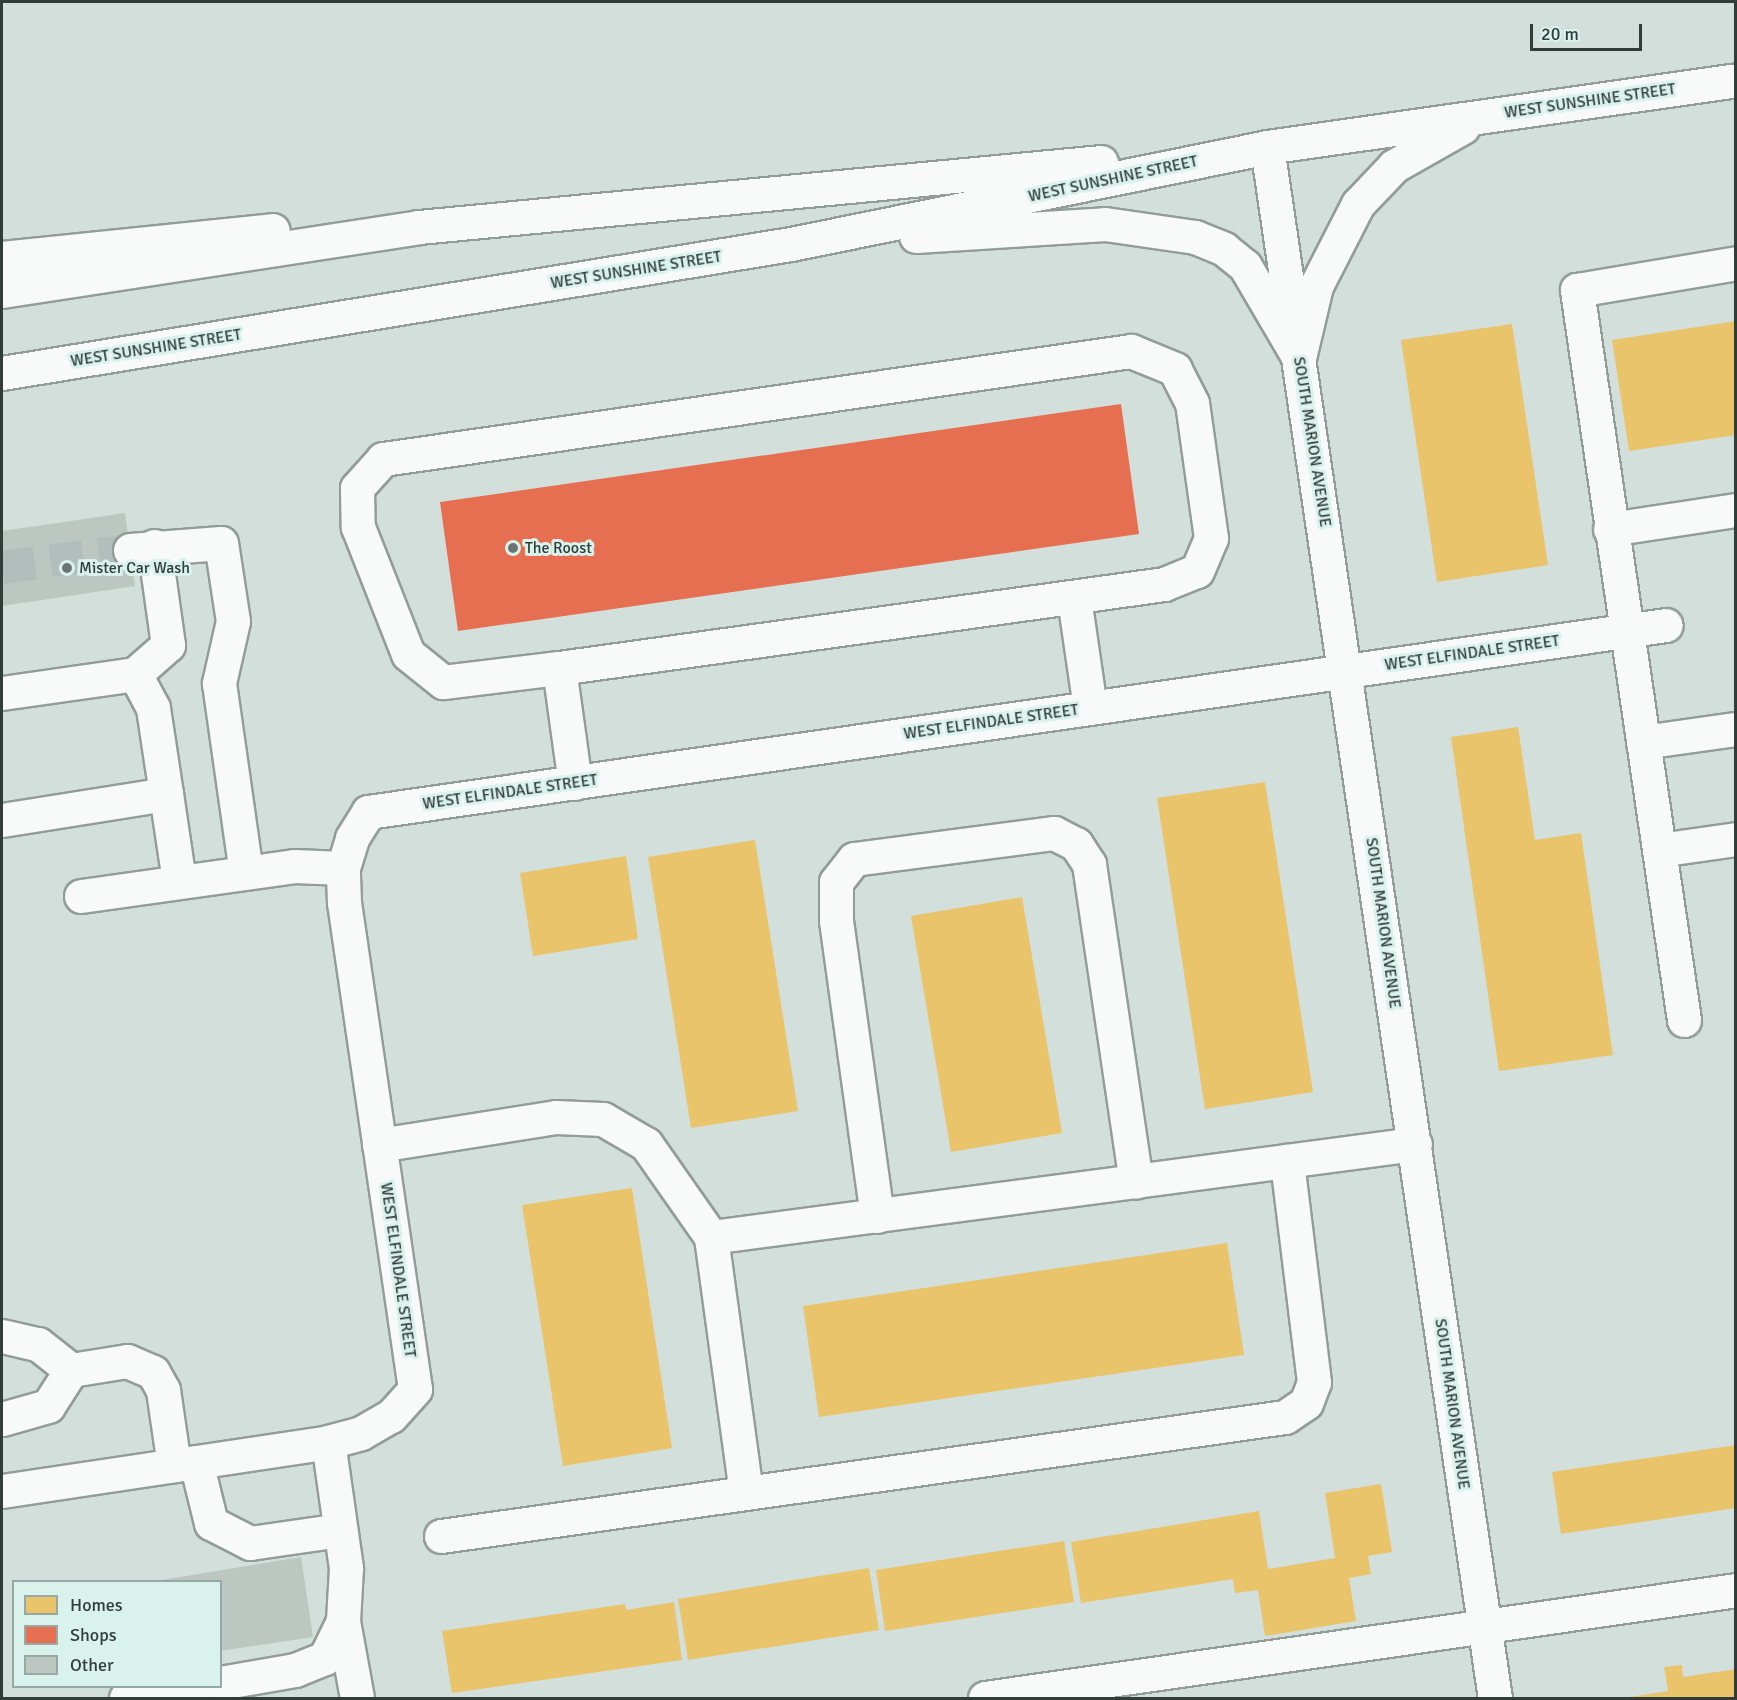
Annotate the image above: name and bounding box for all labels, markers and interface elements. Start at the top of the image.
scale bar [1533,12,1646,50]
text: 20 m [1541,23,1579,45]
street label: WEST SUNSHINE STREET [1503,79,1677,123]
street label: WEST SUNSHINE STREET [1027,152,1199,206]
street label: WEST SUNSHINE STREET [549,247,723,293]
street label: WEST SUNSHINE STREET [69,325,243,371]
street label: SOUTH MARION AVENUE [1289,356,1335,528]
place label: The Roost [525,538,592,558]
marker: The Roost [506,541,520,555]
place label: Mister Car Wash [79,558,190,578]
marker: Mister Car Wash [60,561,74,575]
street label: WEST ELFINDALE STREET [1383,631,1561,675]
street label: WEST ELFINDALE STREET [902,700,1080,744]
street label: WEST ELFINDALE STREET [421,770,599,814]
street label: SOUTH MARION AVENUE [1362,836,1404,1010]
street label: WEST ELFINDALE STREET [376,1181,420,1359]
street label: SOUTH MARION AVENUE [1431,1317,1473,1491]
legend [12,1580,222,1688]
text: Homes [70,1594,123,1616]
text: Shops [70,1624,117,1646]
text: Other [70,1654,114,1676]

